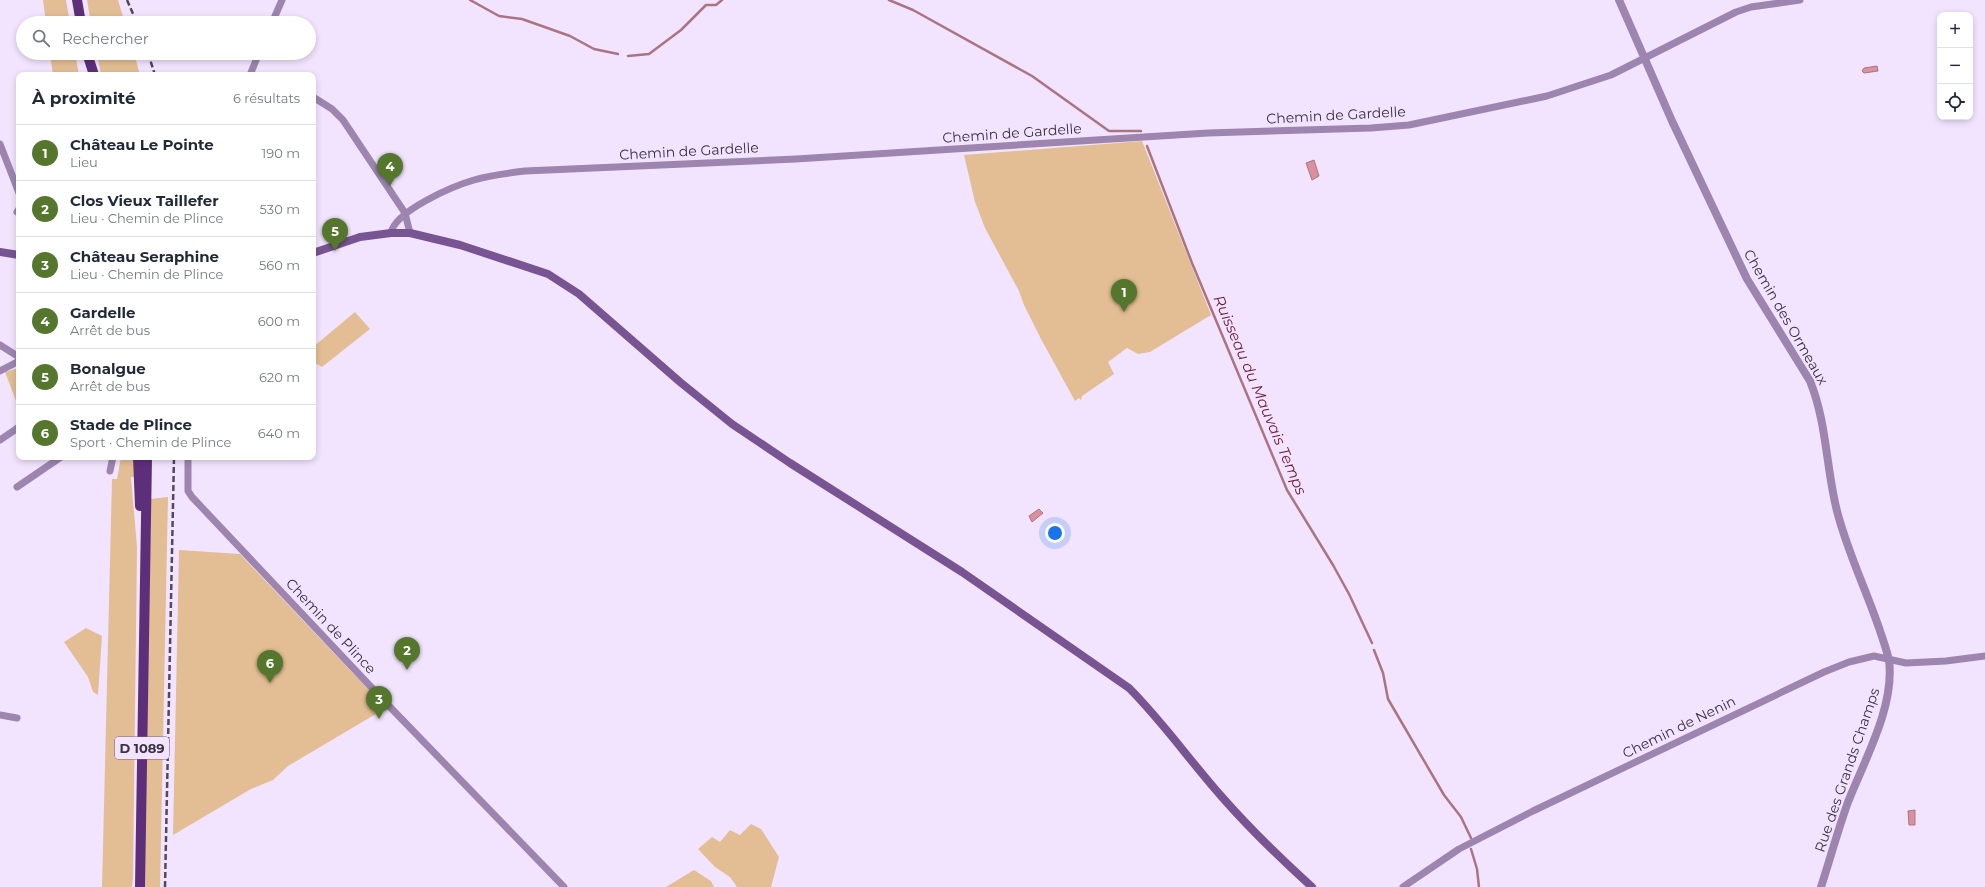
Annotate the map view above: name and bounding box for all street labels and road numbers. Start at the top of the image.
street label: Chemin de Gardelle [1266,102,1406,128]
street label: Chemin de Gardelle [942,119,1082,147]
street label: Chemin de Gardelle [619,138,759,164]
street label: Chemin des Ormeaux [1740,246,1832,388]
street label: Chemin de Plince [282,574,380,678]
street label: Rue des Grands Champs [1810,685,1884,854]
street label: Chemin de Nenin [1619,692,1739,762]
road number: D 1089 [115,737,169,759]

